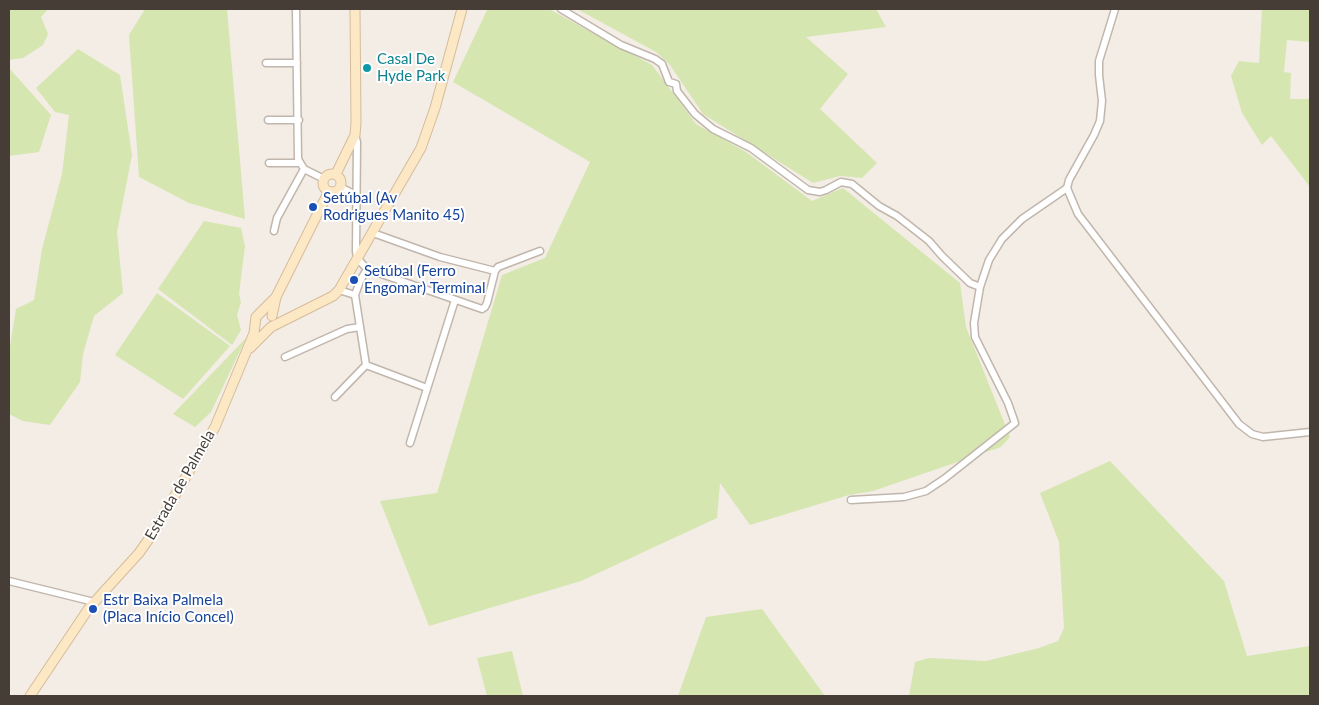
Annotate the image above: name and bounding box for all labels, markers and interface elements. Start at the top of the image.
place label: Casal De Hyde Park [377,50,445,85]
marker: Casal De Hyde Park [361,62,373,74]
place label: Setúbal (Av Rodrigues Manito 45) [323,189,465,224]
marker: Setúbal (Av Rodrigues Manito 45) [307,201,319,213]
place label: Setúbal (Ferro Engomar) Terminal [364,262,486,297]
marker: Setúbal (Ferro Engomar) Terminal [348,274,360,286]
street label: Estrada de Palmela [141,427,219,543]
place label: Estr Baixa Palmela (Placa Início Concel) [103,591,234,626]
marker: Estr Baixa Palmela (Placa Início Concel) [87,603,99,615]

